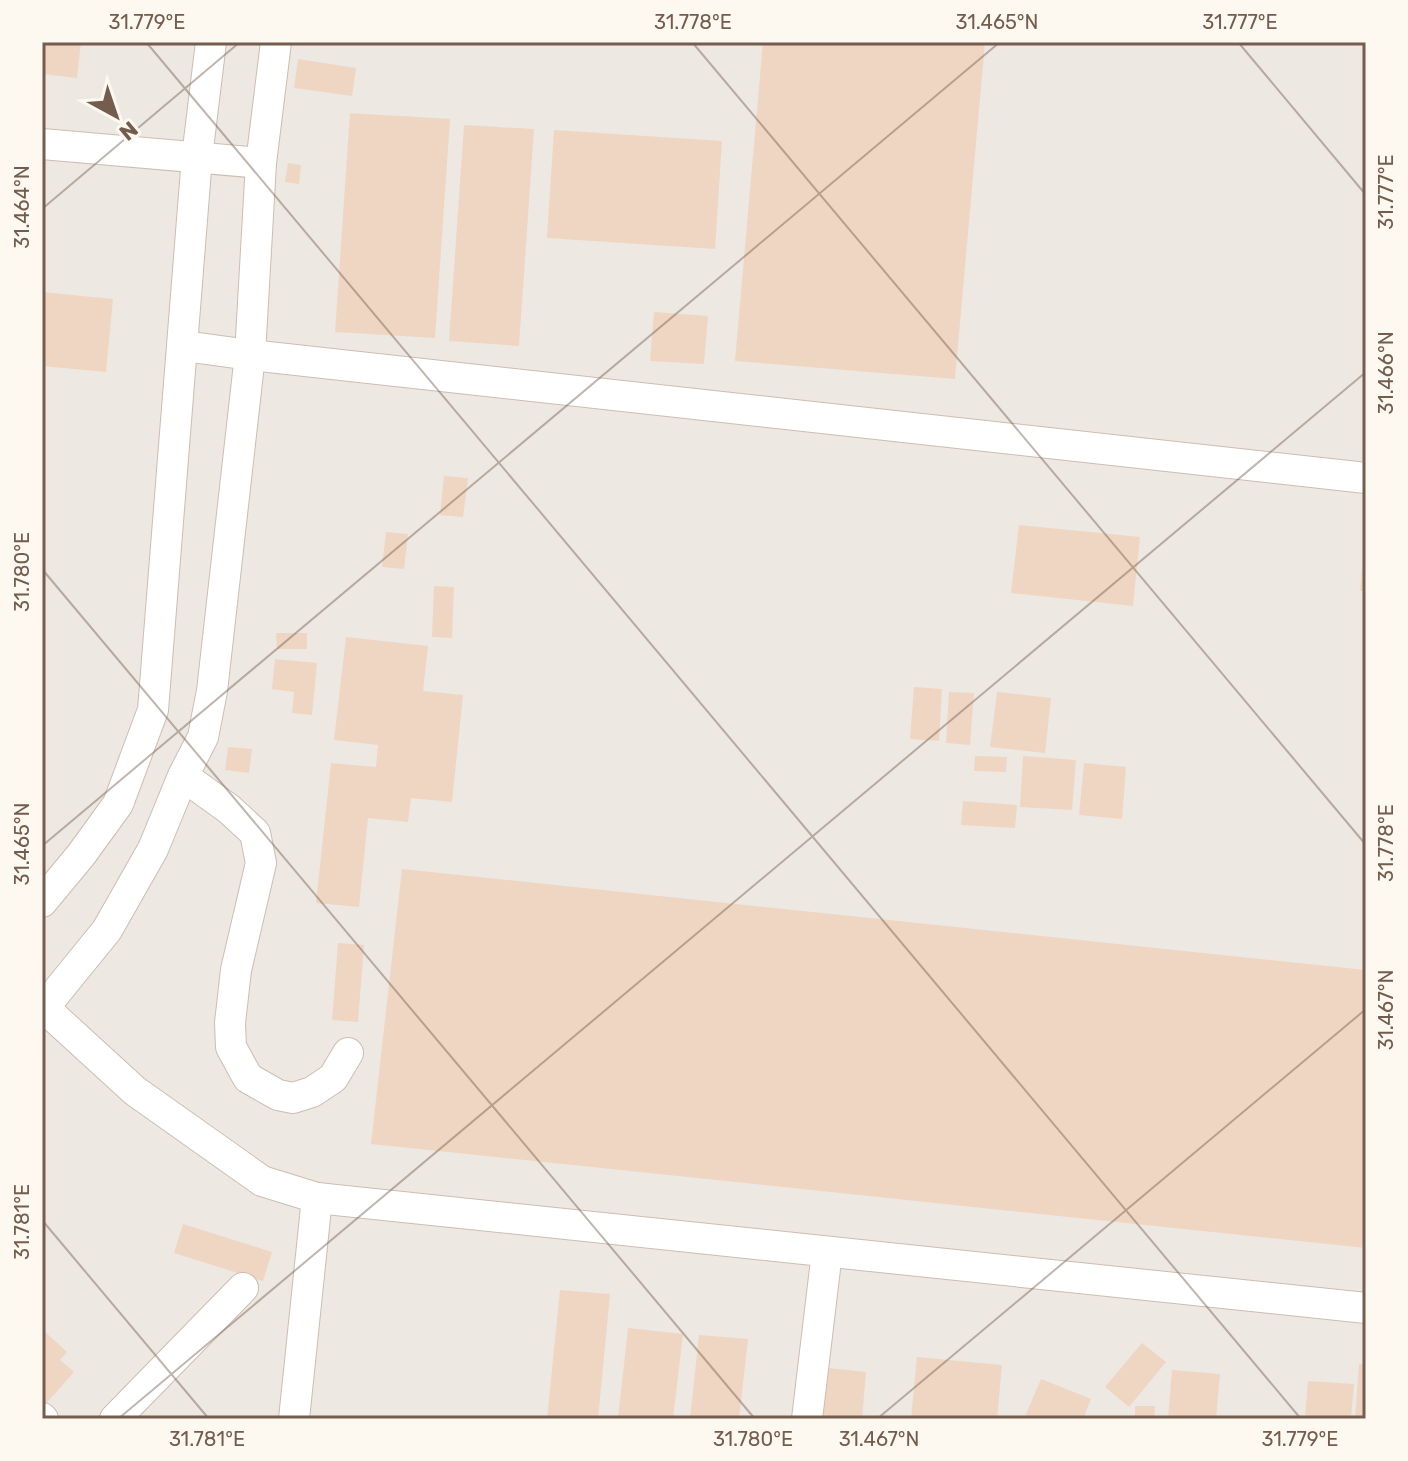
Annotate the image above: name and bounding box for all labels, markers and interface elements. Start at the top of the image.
text: 31.779°E [109,10,185,34]
text: 31.778°E [654,10,732,34]
text: 31.465°N [956,10,1038,34]
text: 31.777°E [1202,10,1278,34]
north arrow [76,76,156,156]
text: N [114,116,143,146]
text: 31.777°E [1374,154,1398,230]
text: 31.464°N [10,165,34,249]
text: 31.466°N [1374,331,1398,415]
text: 31.780°E [10,532,34,612]
text: 31.465°N [10,803,34,885]
text: 31.778°E [1374,804,1398,882]
text: 31.467°N [1374,970,1398,1050]
text: 31.781°E [10,1184,34,1260]
text: 31.781°E [169,1427,245,1451]
text: 31.780°E [713,1427,793,1451]
text: 31.467°N [839,1427,919,1451]
text: 31.779°E [1262,1427,1338,1451]

